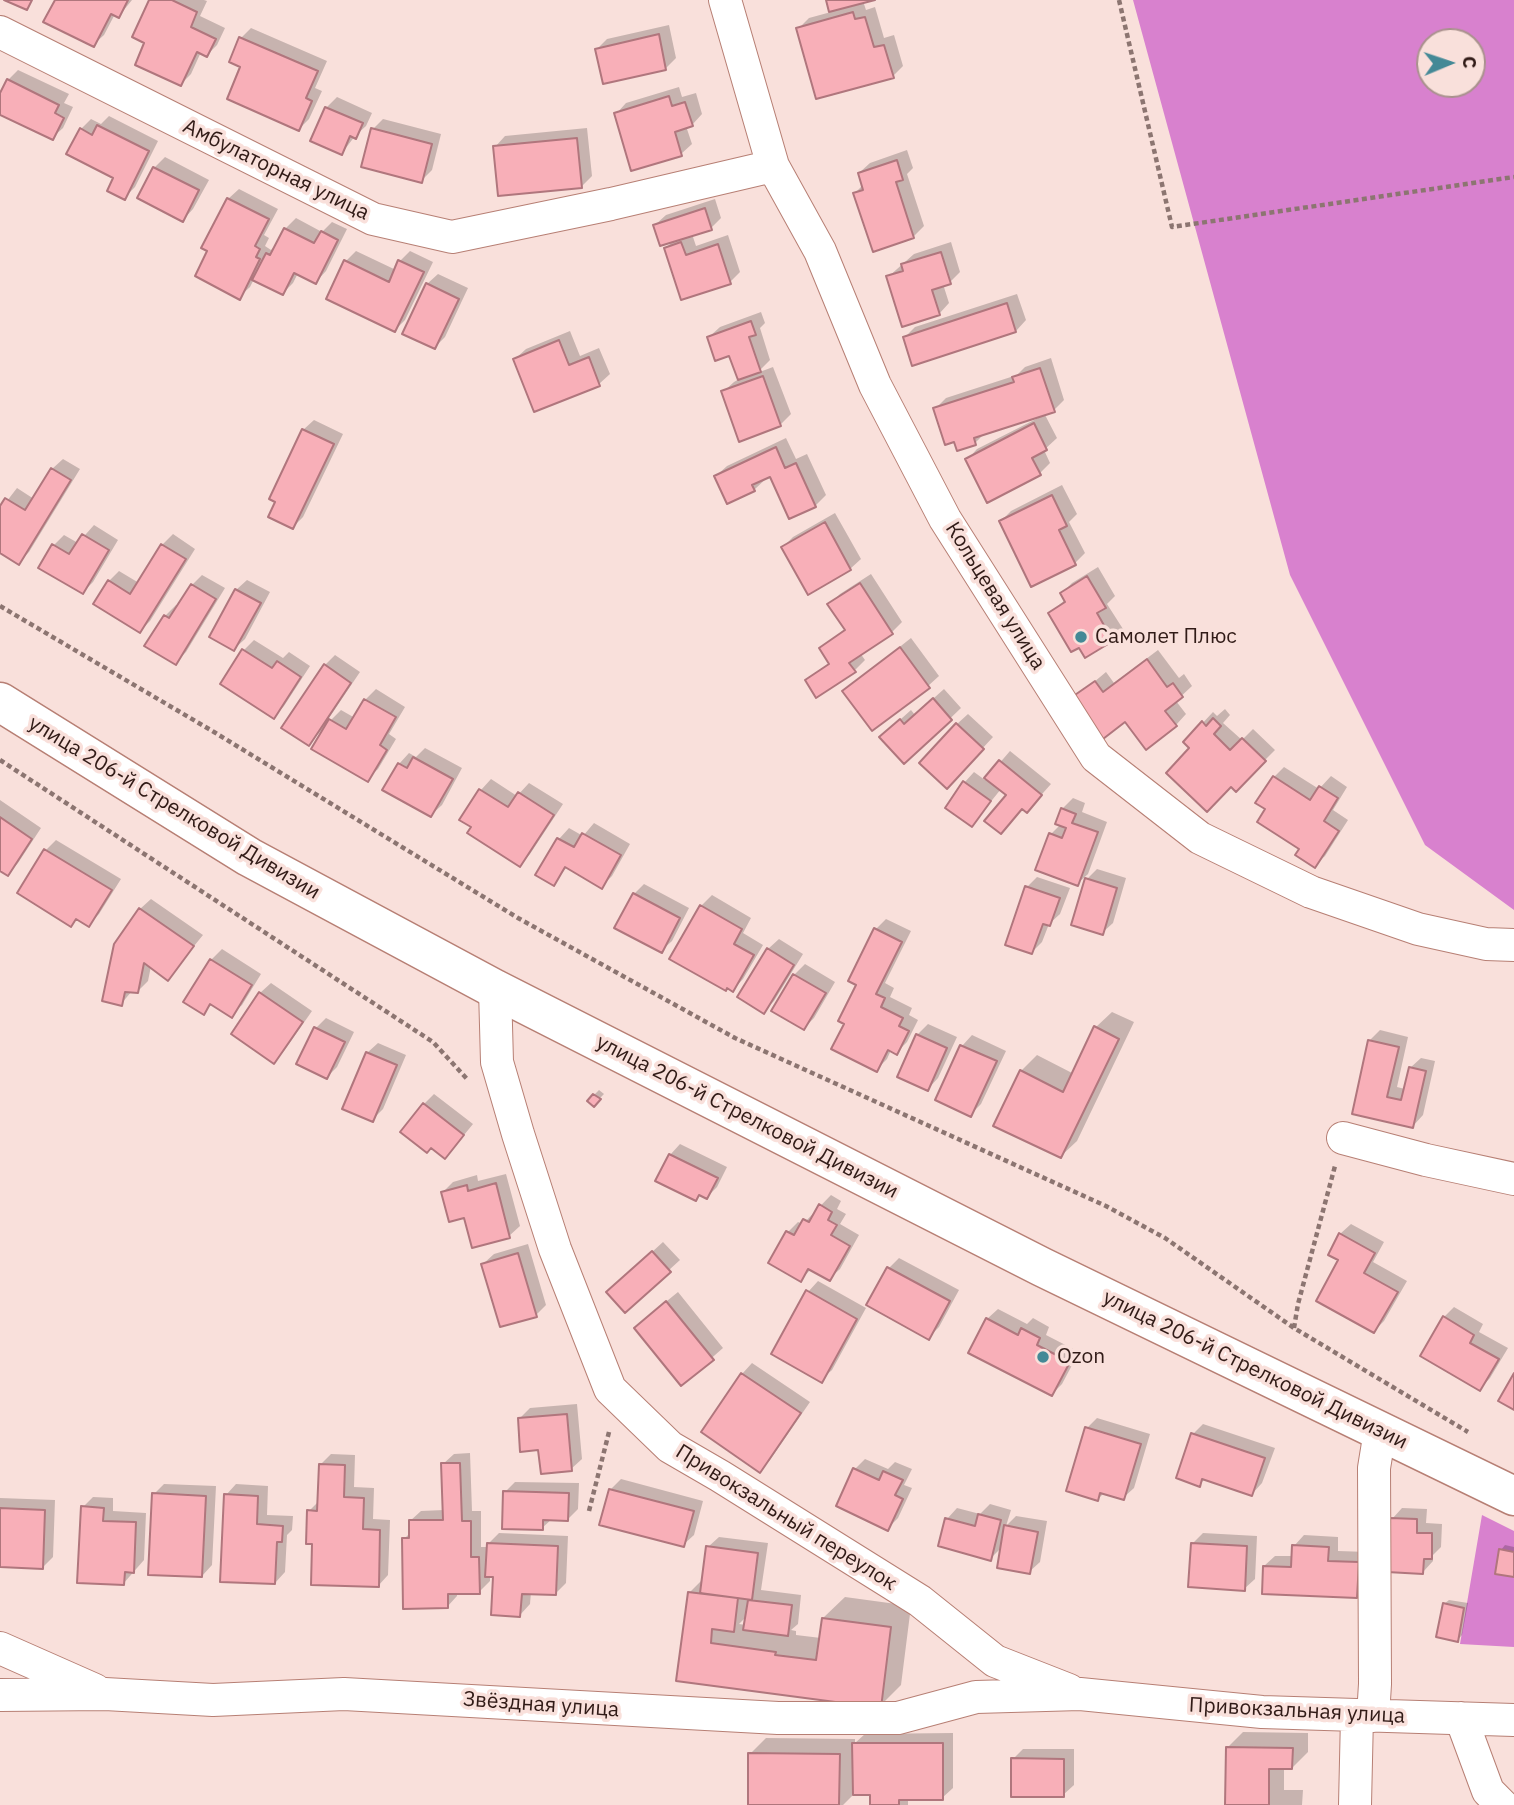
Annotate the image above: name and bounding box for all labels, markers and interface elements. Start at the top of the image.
north arrow [1416,28,1486,98]
text: С [1458,56,1482,69]
street label: Амбулаторная улица [179,114,373,226]
street label: Кольцевая улица [939,518,1051,674]
place label: Самолет Плюс [1095,624,1237,650]
marker: Самолет Плюс [1073,629,1089,645]
street label: улица 206-й Стрелковой Дивизии [24,711,324,905]
street label: улица 206-й Стрелковой Дивизии [592,1030,902,1204]
street label: улица 206-й Стрелковой Дивизии [1099,1285,1411,1455]
place label: Ozon [1057,1344,1105,1370]
marker: Ozon [1035,1349,1051,1365]
street label: Привокзальный переулок [671,1440,901,1596]
street label: Звёздная улица [462,1687,620,1723]
street label: Привокзальная улица [1188,1693,1406,1729]

